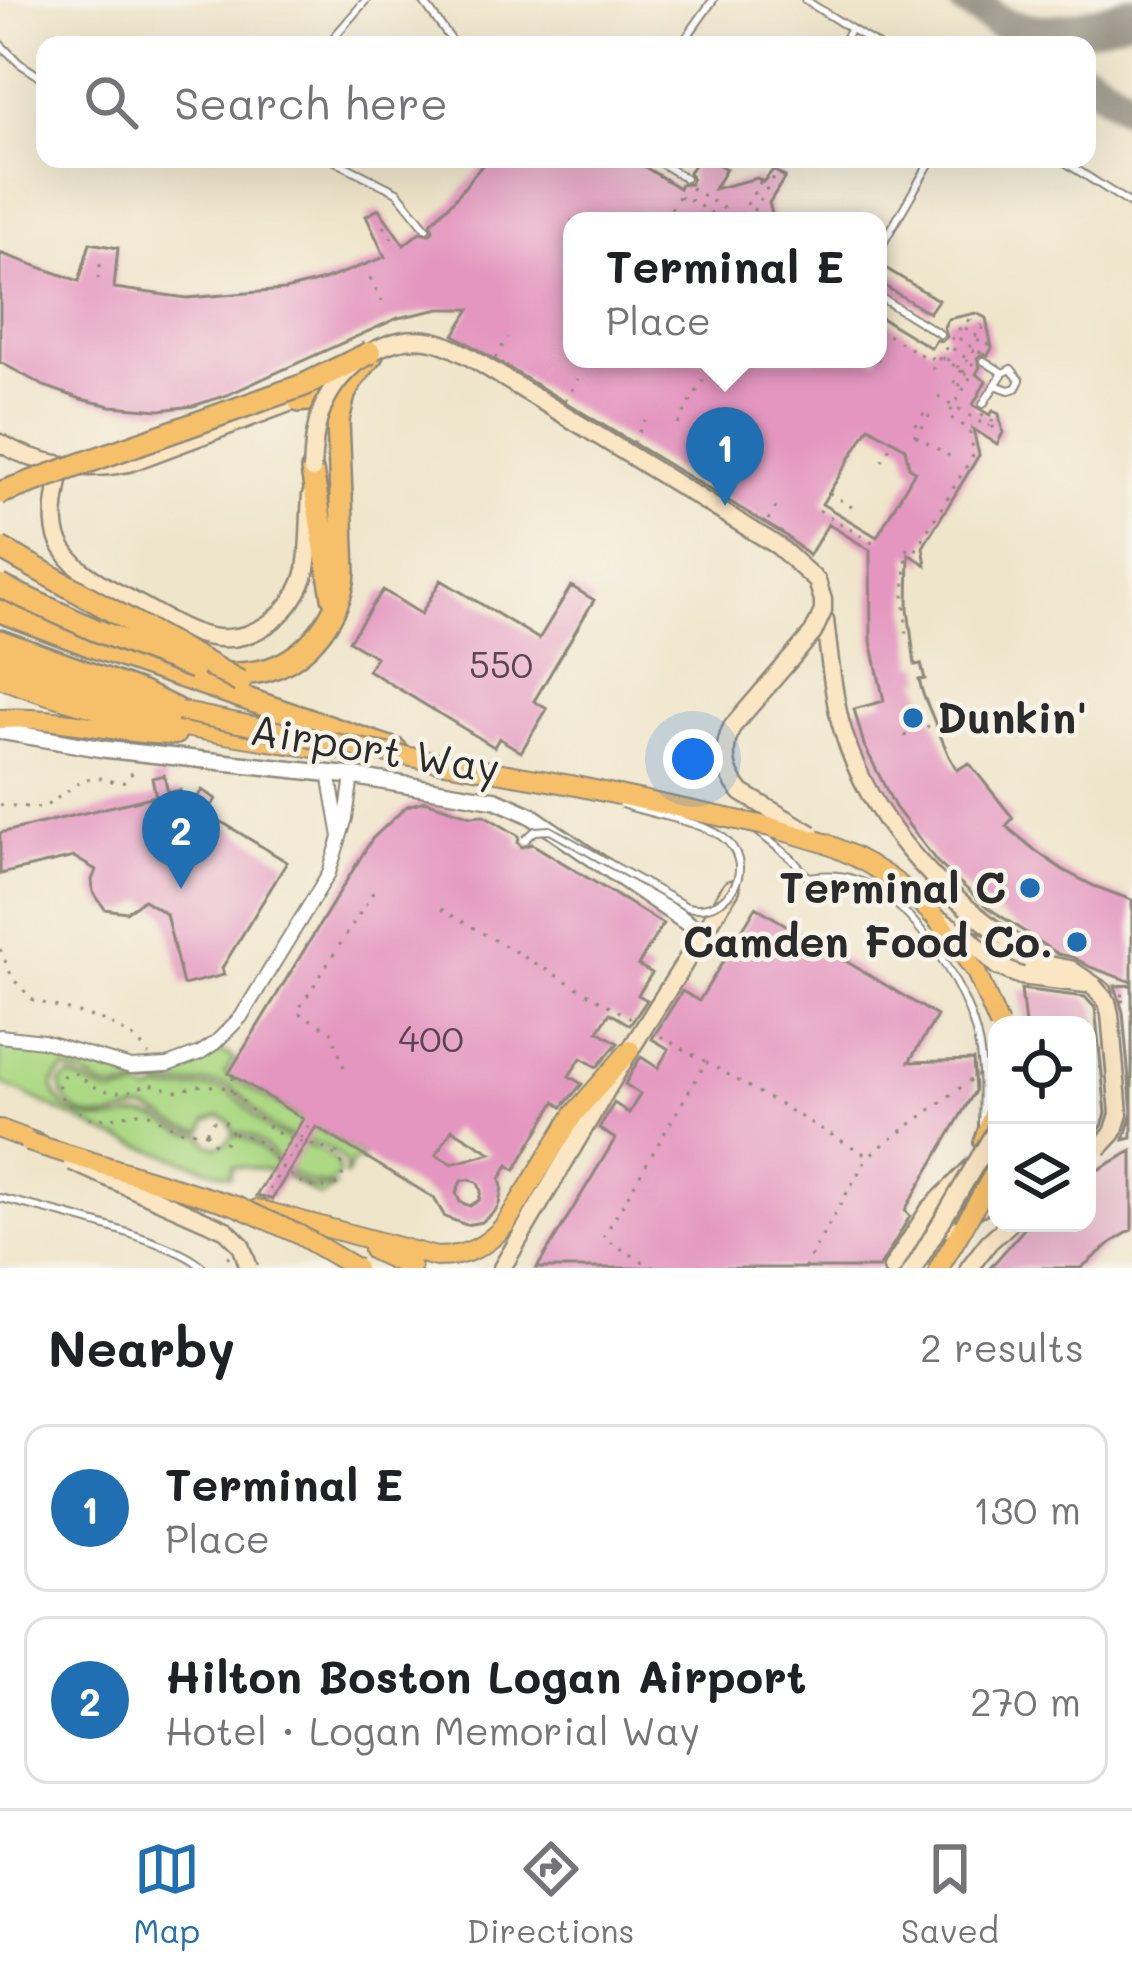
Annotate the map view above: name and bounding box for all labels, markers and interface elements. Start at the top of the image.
search box [36,36,1096,168]
icon: search [78,69,144,135]
text: Search here [174,73,448,131]
popup [563,212,887,368]
text: Terminal E [606,236,844,294]
text: Place [606,294,711,345]
pin: 1 [686,407,764,506]
house number: 550 [469,640,533,687]
place label: Dunkin' [937,689,1087,744]
street label: Airport Way [247,701,504,794]
marker: Dunkin' [900,705,926,731]
your location [663,729,723,789]
pin: 2 [142,790,220,889]
place label: Terminal C [779,859,1006,914]
marker: Terminal C [1017,875,1043,901]
place label: Camden Food Co. [683,913,1053,968]
marker: Camden Food Co. [1064,929,1090,955]
house number: 400 [398,1014,464,1061]
map controls [988,1016,1096,1232]
button: locate [988,1016,1096,1124]
button: layers [988,1124,1096,1232]
text: Nearby [48,1313,235,1380]
text: 2 results [920,1321,1084,1372]
text: Terminal E [165,1454,403,1512]
text: 1 [81,1483,99,1534]
text: 130 m [973,1483,1081,1534]
text: Place [165,1512,270,1563]
text: Hilton Boston Logan Airport [165,1646,807,1704]
text: 2 [79,1675,101,1726]
text: 270 m [970,1675,1081,1726]
text: Hotel · Logan Memorial Way [165,1704,700,1755]
tab: Map [133,1836,200,1951]
tab: Directions [467,1836,634,1951]
tab: Saved [901,1836,999,1951]

